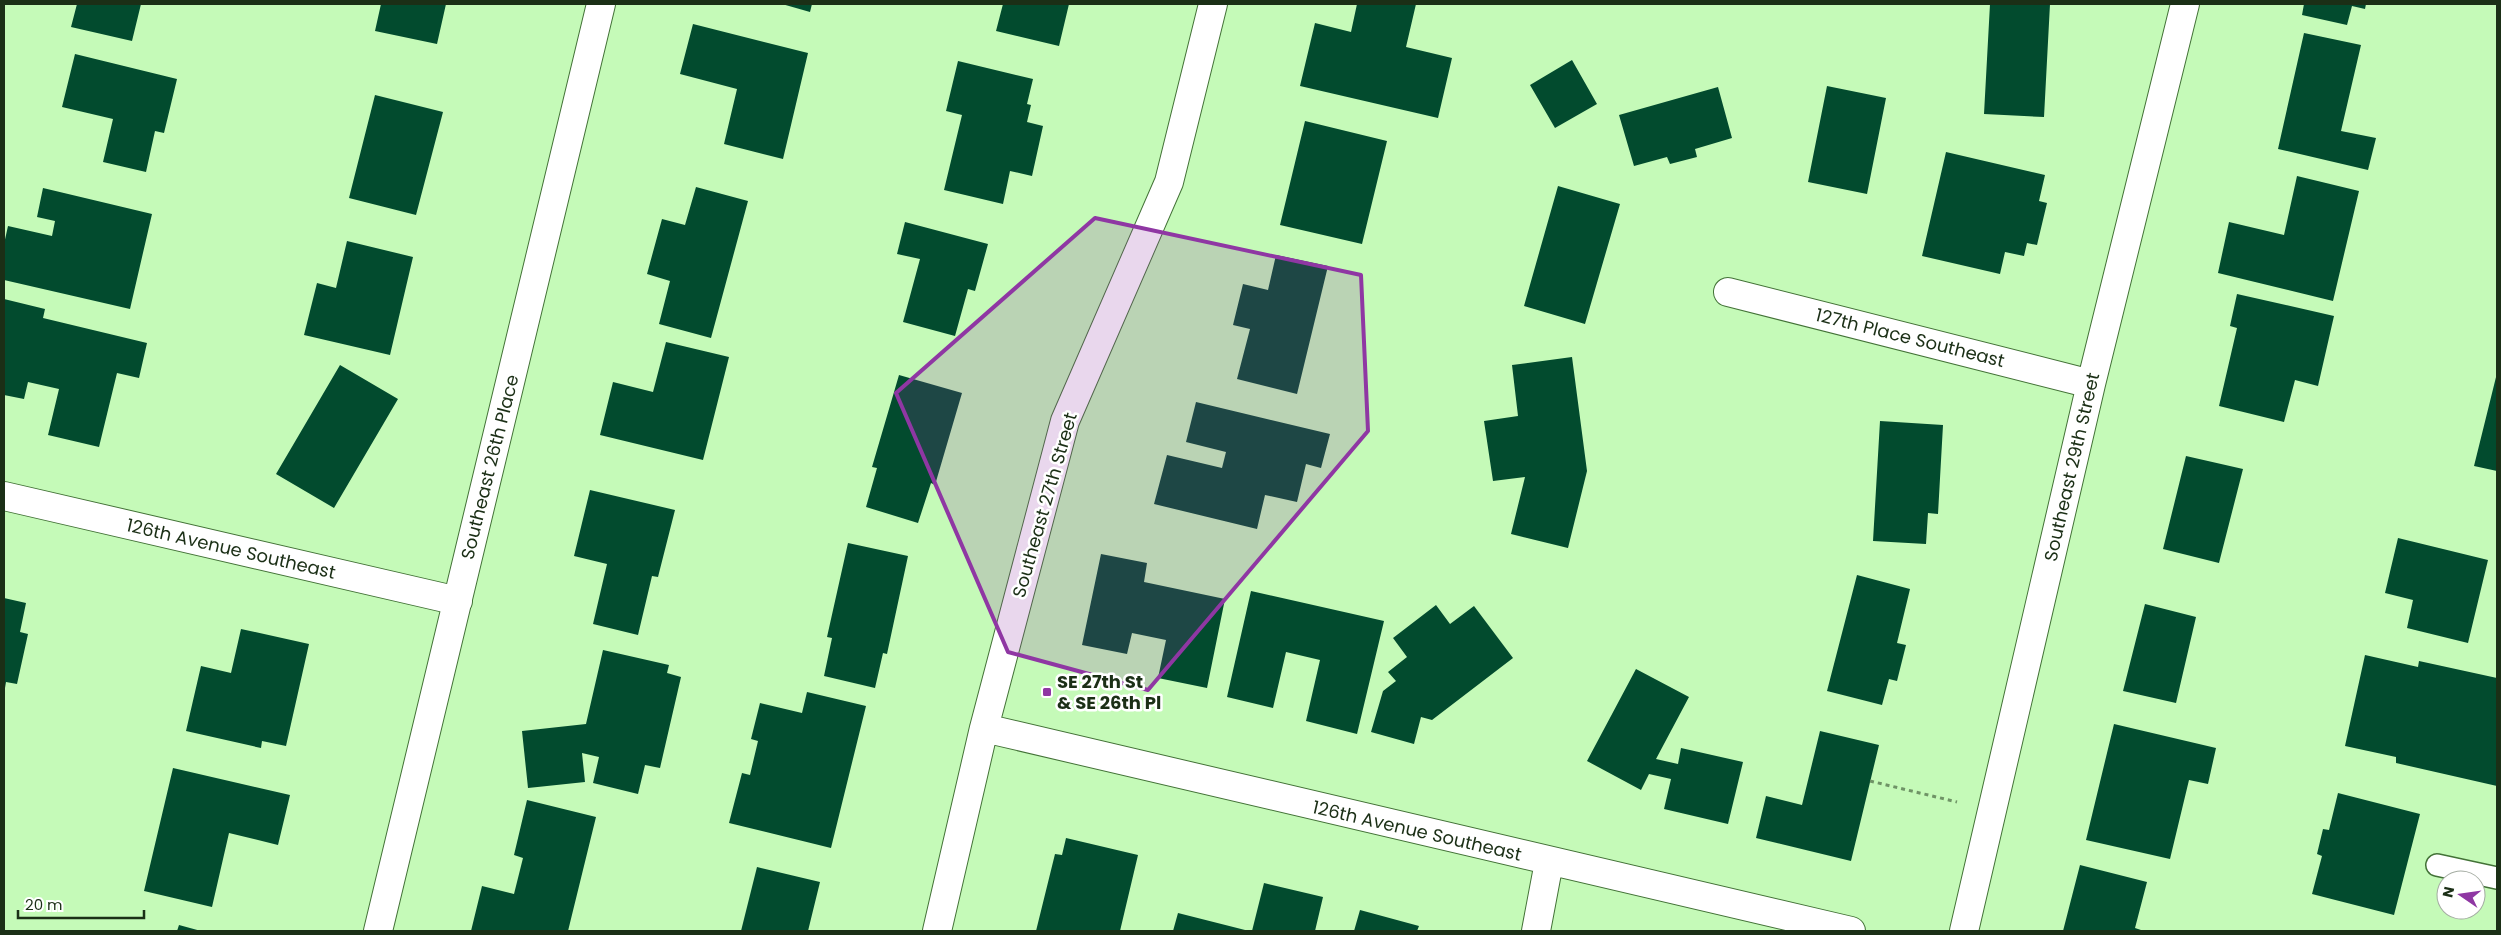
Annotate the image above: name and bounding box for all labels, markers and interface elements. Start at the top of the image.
street label: 127th Place Southeast [1813,302,2007,373]
street label: Southeast 29th Street [2038,370,2105,564]
street label: Southeast 26th Place [454,372,525,562]
street label: Southeast 27th Street [1006,409,1083,600]
street label: 126th Avenue Southeast [124,512,338,585]
place label: SE 27th St & SE 26th Pl [1057,669,1161,715]
marker: SE 27th St & SE 26th Pl [1041,686,1053,698]
street label: 126th Avenue Southeast [1310,794,1524,867]
north arrow [2436,870,2486,920]
text: N [2437,885,2459,899]
scale bar [18,888,144,920]
text: 20 m [25,894,63,915]

